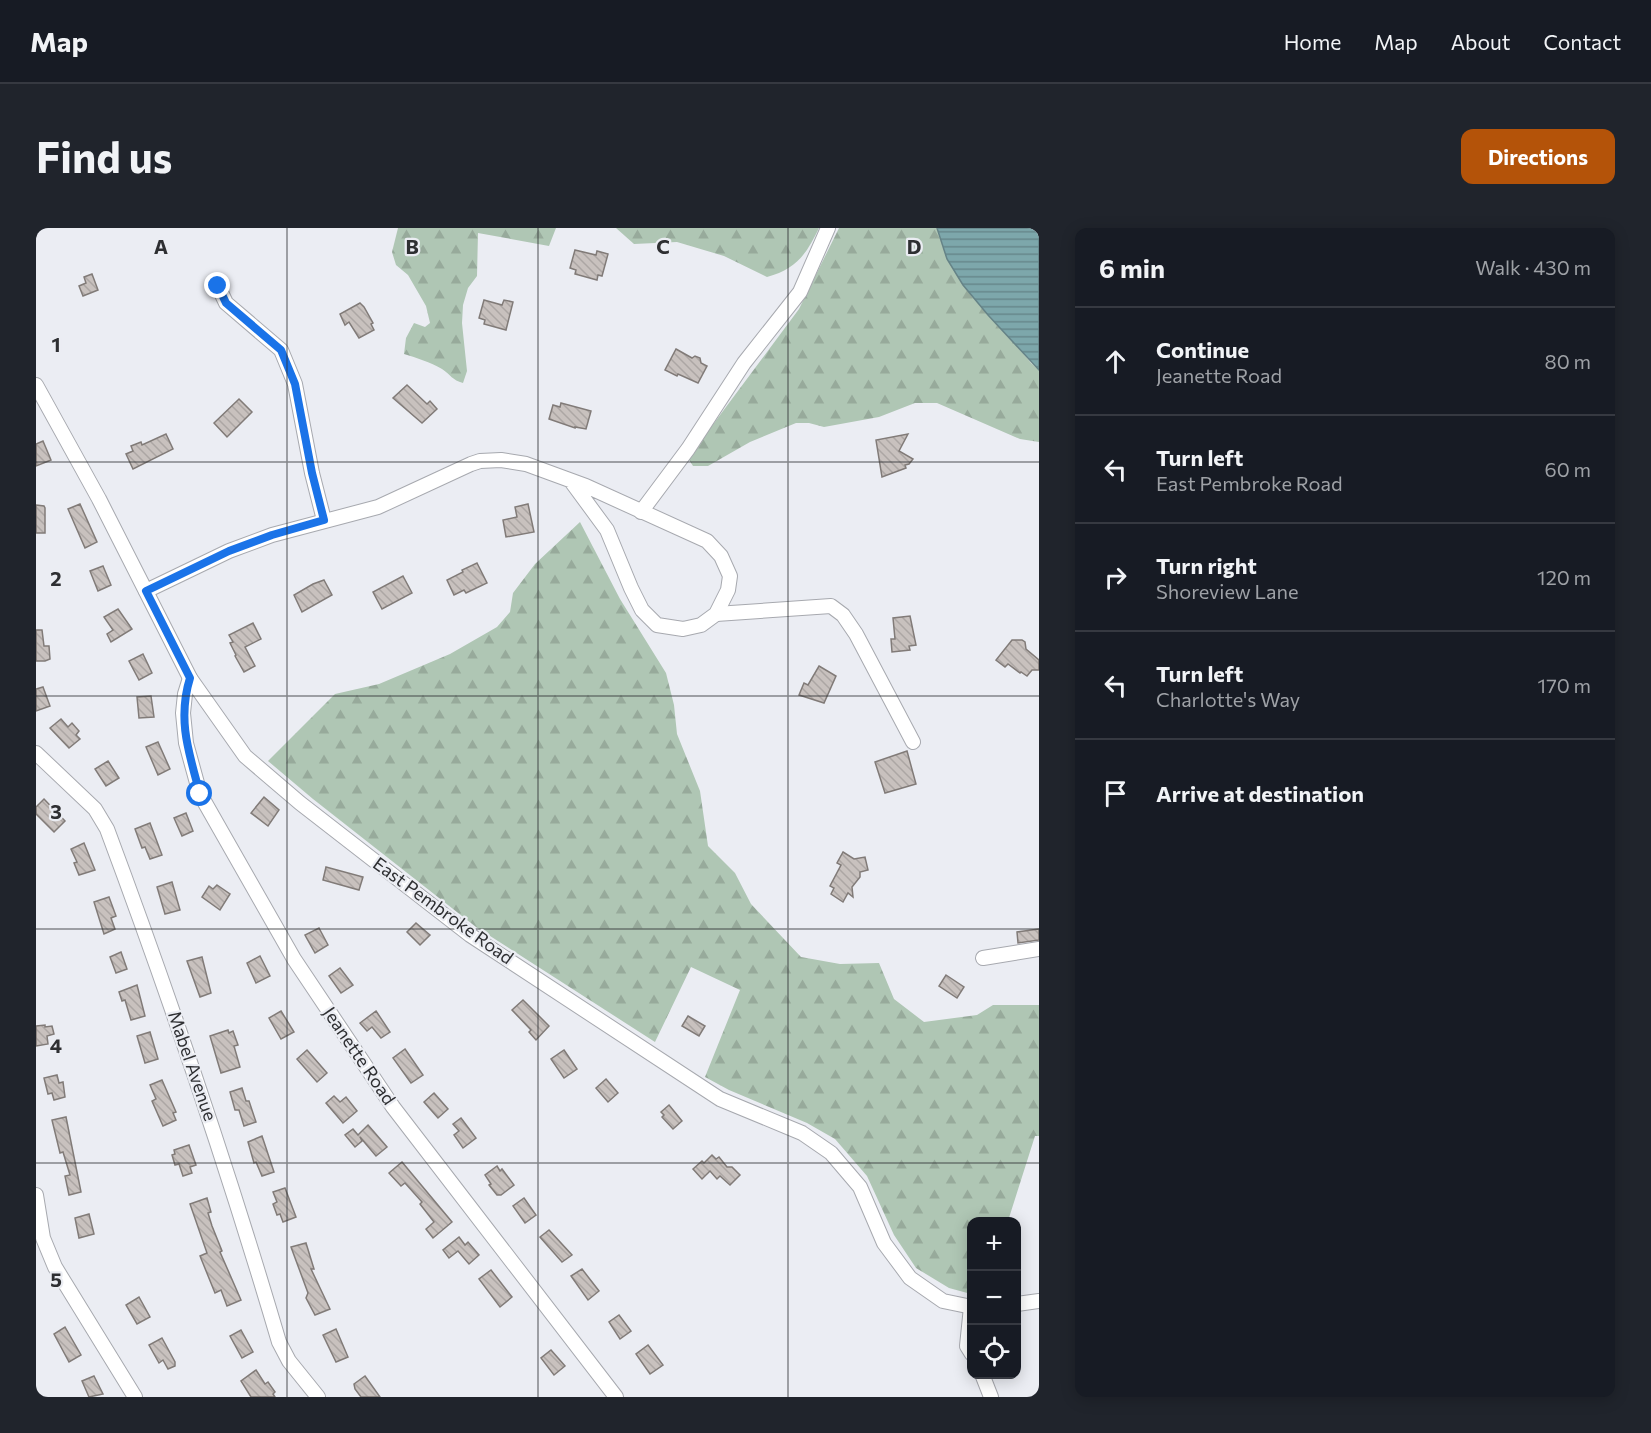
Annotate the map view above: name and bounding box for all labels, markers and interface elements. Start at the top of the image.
text: Map [30,24,88,58]
text: Home [1284,29,1341,54]
text: Map [1374,29,1418,54]
text: About [1451,29,1510,54]
text: Contact [1543,29,1621,54]
button: Directions [1461,129,1615,184]
text: Find us [36,130,172,182]
text: A [154,234,168,258]
text: B [405,234,419,258]
text: C [656,234,670,258]
text: D [907,234,921,258]
text: 6 min [1099,252,1165,283]
text: Walk · 430 m [1475,255,1591,279]
route end [204,272,230,298]
text: 1 [51,332,61,356]
text: Continue [1156,336,1249,363]
icon: ahead [1099,345,1132,378]
text: 80 m [1545,349,1591,373]
text: Jeanette Road [1156,363,1282,387]
text: Turn left [1156,444,1243,471]
icon: left [1099,453,1132,486]
text: 60 m [1545,457,1591,481]
text: East Pembroke Road [1156,471,1343,495]
text: Turn right [1156,552,1257,579]
icon: right [1099,561,1132,594]
text: 120 m [1537,565,1591,589]
text: 2 [50,566,62,590]
text: Shoreview Lane [1156,579,1299,603]
text: Turn left [1156,660,1243,687]
icon: left [1099,669,1132,702]
text: 170 m [1538,673,1591,697]
text: Charlotte's Way [1156,687,1300,711]
icon: arrive [1099,777,1132,810]
route start [186,780,212,806]
text: Arrive at destination [1156,780,1364,807]
text: 3 [50,799,62,823]
street label: East Pembroke Road [369,852,518,968]
street label: Jeanette Road [319,1002,401,1109]
street label: Mabel Avenue [164,1008,222,1123]
text: 4 [50,1033,62,1057]
map controls [967,1217,1021,1379]
button: + [967,1217,1021,1271]
text: 5 [50,1267,62,1291]
button: − [967,1271,1021,1325]
button: locate [967,1325,1021,1379]

